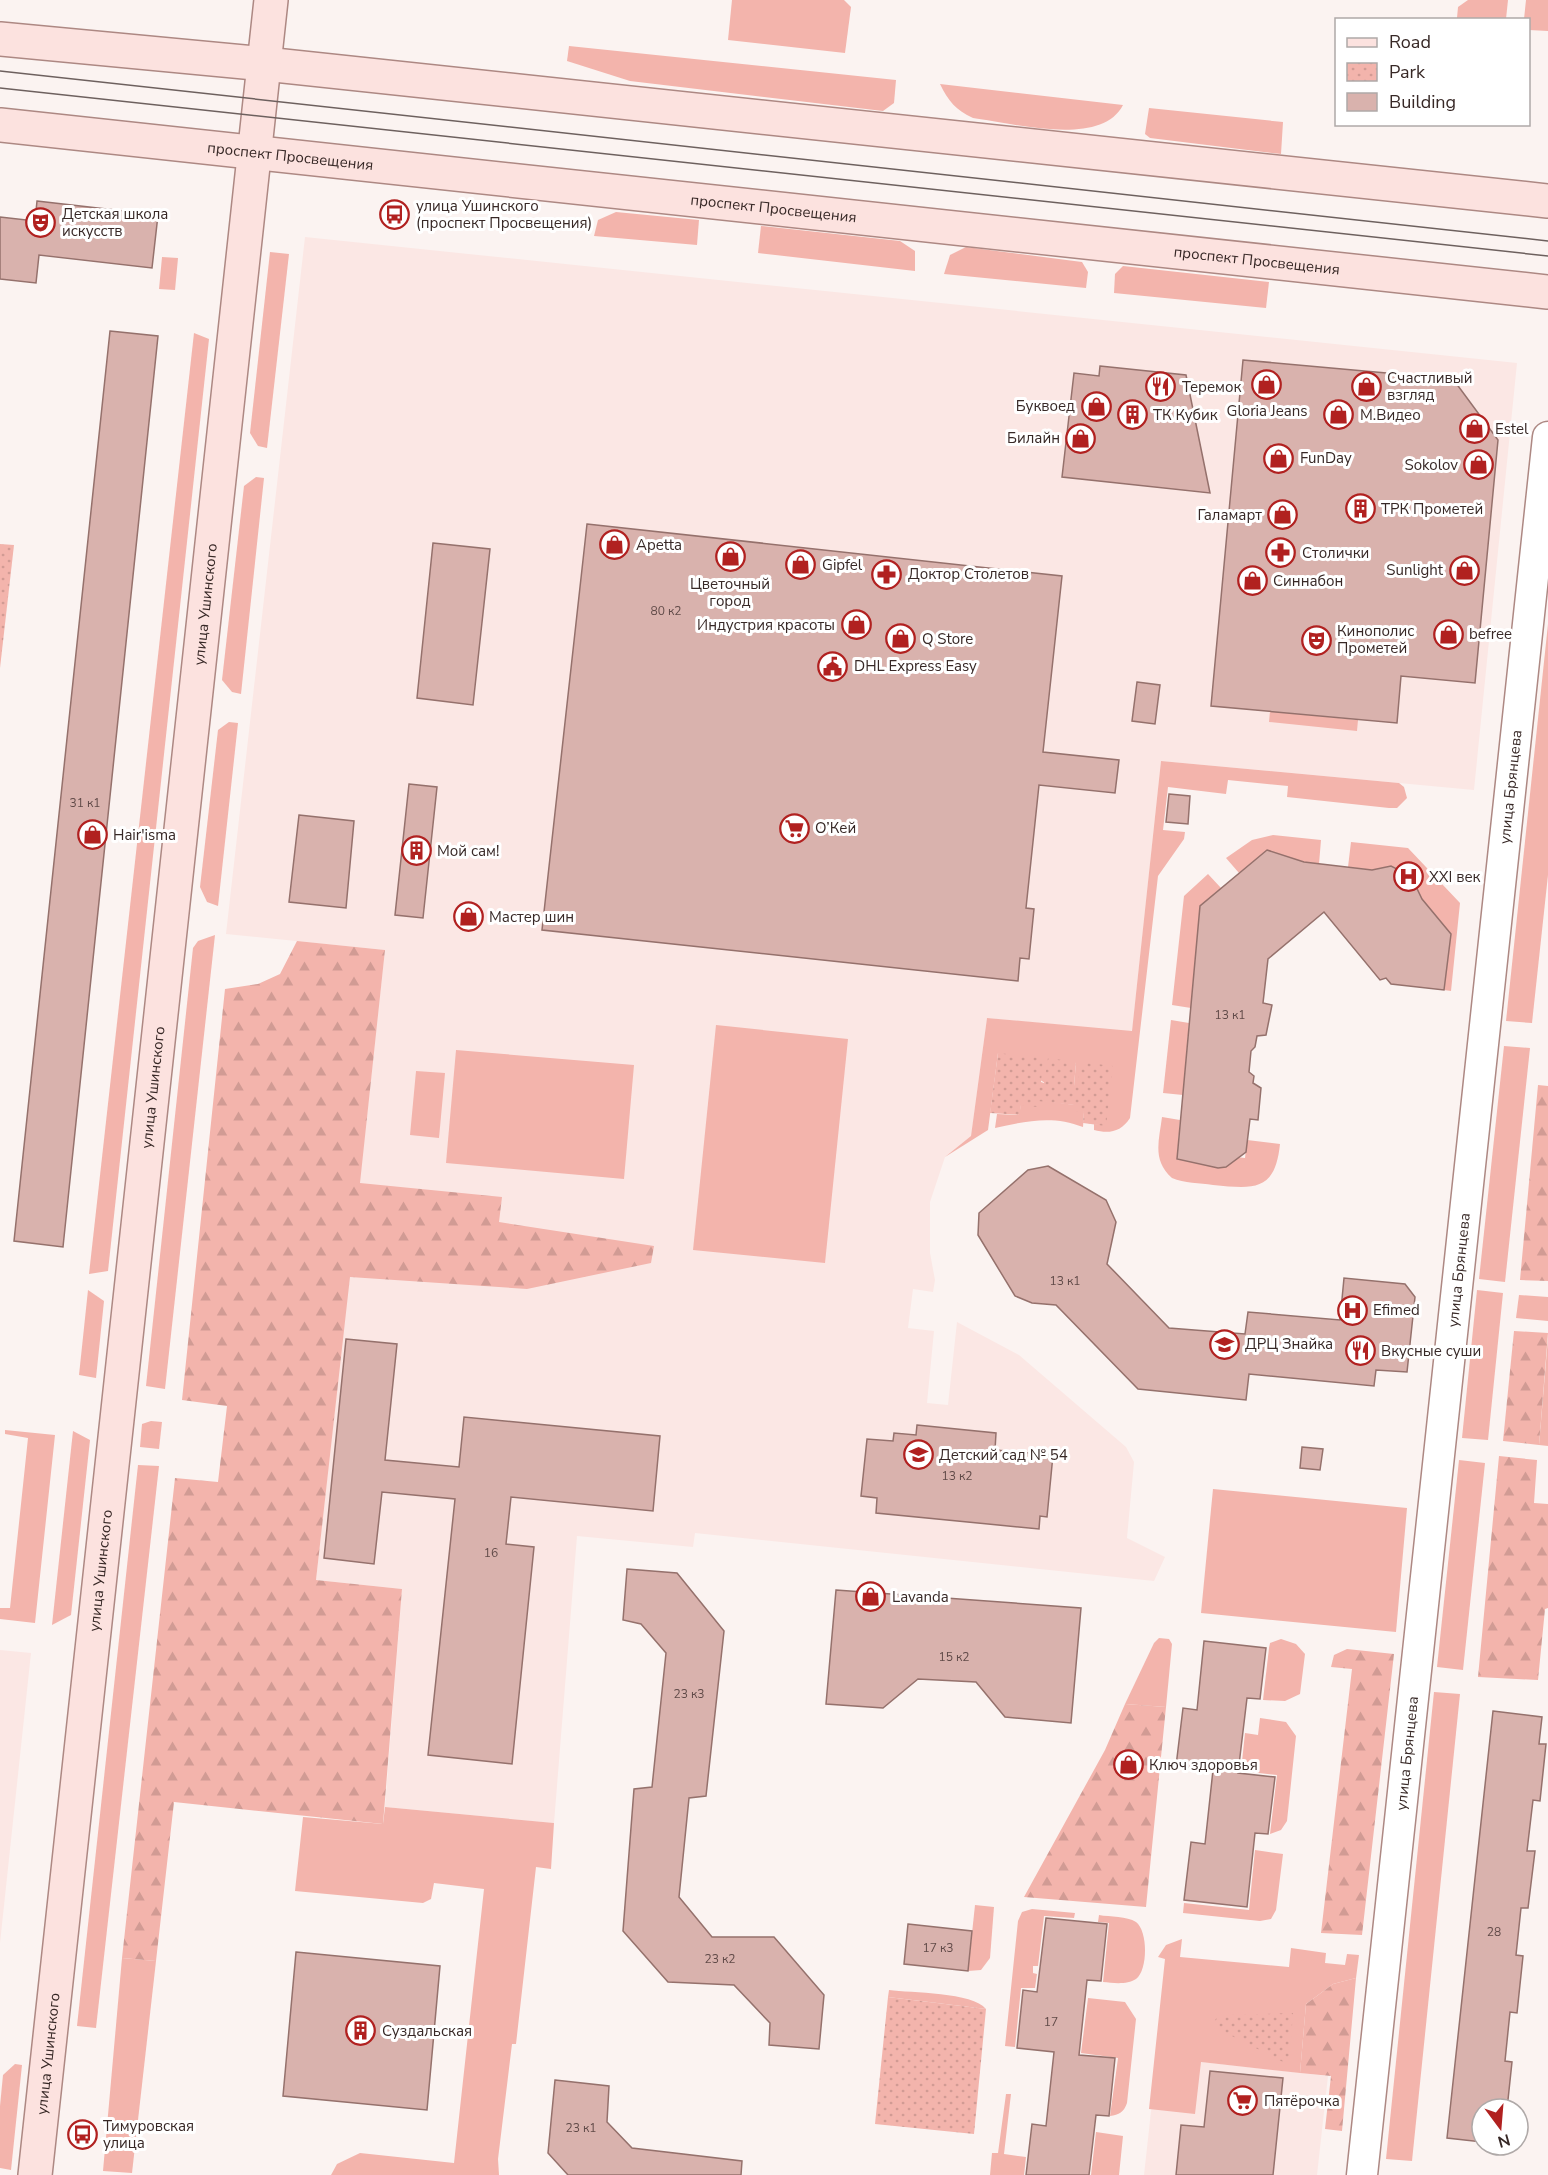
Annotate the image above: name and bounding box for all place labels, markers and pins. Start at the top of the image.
place label: улица Ушинского (проспект Просвещения) [416,196,592,233]
bus stop icon: улица Ушинского (проспект Просвещения) [379,199,411,231]
place label: Детская школа искусств [62,204,168,241]
theatre icon: Детская школа искусств [25,207,57,239]
shop icon: Gloria Jeans [1251,368,1283,400]
place label: Счастливый взгляд [1387,368,1472,405]
restaurant icon: Теремок [1145,371,1177,403]
shop icon: Счастливый взгляд [1350,371,1382,403]
place label: Теремок [1182,377,1241,397]
shop icon: Буквоед [1080,390,1112,422]
place label: Буквоед [1016,396,1075,416]
building icon: ТК Кубик [1116,399,1148,431]
shop icon: М.Видео [1323,399,1355,431]
place label: Gloria Jeans [1227,401,1307,421]
place label: ТК Кубик [1153,405,1218,425]
place label: М.Видео [1360,405,1421,425]
shop icon: Estel [1458,413,1490,445]
place label: Estel [1495,419,1529,439]
shop icon: Билайн [1065,422,1097,454]
place label: Билайн [1007,428,1060,448]
shop icon: FunDay [1263,442,1295,474]
place label: FunDay [1300,448,1352,468]
shop icon: Sokolov [1463,449,1495,481]
place label: Sokolov [1404,455,1458,475]
building icon: ТРК Прометей [1344,493,1376,525]
shop icon: Галамарт [1267,499,1299,531]
place label: ТРК Прометей [1381,499,1483,519]
place label: Галамарт [1198,505,1262,525]
shop icon: Apetta [599,529,631,561]
place label: Apetta [636,535,682,555]
pharmacy icon: Столички [1265,537,1297,569]
shop icon: Цветочный город [714,541,746,573]
place label: Столички [1302,543,1369,563]
shop icon: Gipfel [785,549,817,581]
shop icon: Sunlight [1448,554,1480,586]
place label: Gipfel [822,555,863,575]
pharmacy icon: Доктор Столетов [871,558,903,590]
place label: Sunlight [1386,560,1444,580]
place label: Доктор Столетов [908,564,1029,584]
shop icon: Синнабон [1236,565,1268,597]
place label: Синнабон [1273,571,1343,591]
place label: Цветочный город [690,574,770,611]
shop icon: Индустрия красоты [840,609,872,641]
place label: Индустрия красоты [697,615,835,635]
shop icon: befree [1432,618,1464,650]
place label: Кинополис Прометей [1337,621,1414,658]
shop icon: Q Store [885,623,917,655]
theatre icon: Кинополис Прометей [1300,624,1332,656]
place label: befree [1469,624,1512,644]
place label: Q Store [922,629,973,649]
public building icon: DHL Express Easy [817,650,849,682]
place label: DHL Express Easy [854,656,977,676]
supermarket icon: О’Кей [778,812,810,844]
place label: О’Кей [815,818,856,838]
shop icon: Hair'isma [76,819,108,851]
place label: Hair'isma [113,825,176,845]
building icon: Мой сам! [400,835,432,867]
place label: Мой сам! [437,841,499,861]
hospital icon: XXI век [1392,861,1424,893]
place label: XXI век [1429,867,1481,887]
shop icon: Мастер шин [452,901,484,933]
place label: Мастер шин [489,907,574,927]
hospital icon: Efimed [1336,1294,1368,1326]
place label: Efimed [1373,1300,1420,1320]
school or university icon: ДРЦ Знайка [1208,1328,1240,1360]
place label: ДРЦ Знайка [1245,1334,1333,1354]
restaurant icon: Вкусные суши [1344,1335,1376,1367]
place label: Вкусные суши [1381,1341,1481,1361]
school or university icon: Детский сад № 54 [902,1439,934,1471]
place label: Детский сад № 54 [939,1445,1068,1465]
shop icon: Lavanda [855,1581,887,1613]
place label: Lavanda [892,1587,949,1607]
shop icon: Ключ здоровья [1112,1749,1144,1781]
place label: Ключ здоровья [1149,1755,1258,1775]
building icon: Суздальская [345,2015,377,2047]
place label: Суздальская [382,2021,472,2041]
supermarket icon: Пятёрочка [1227,2085,1259,2117]
place label: Пятёрочка [1264,2091,1340,2111]
place label: Тимуровская улица [103,2116,194,2153]
bus stop icon: Тимуровская улица [66,2119,98,2151]

